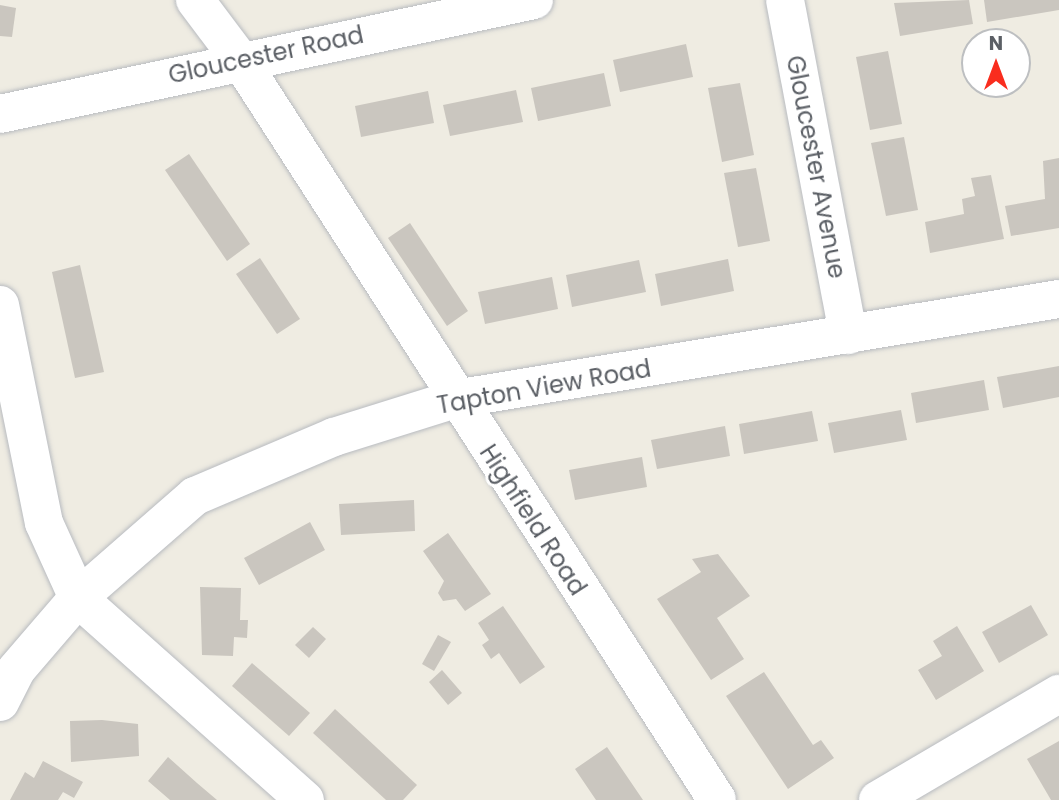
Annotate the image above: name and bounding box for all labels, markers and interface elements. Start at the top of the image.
street label: Gloucester Road [166,20,366,90]
north arrow [961,28,1031,98]
text: N [989,30,1003,57]
street label: Gloucester Avenue [780,53,852,281]
street label: Tapton View Road [435,354,653,420]
street label: Highfield Road [474,439,592,601]

